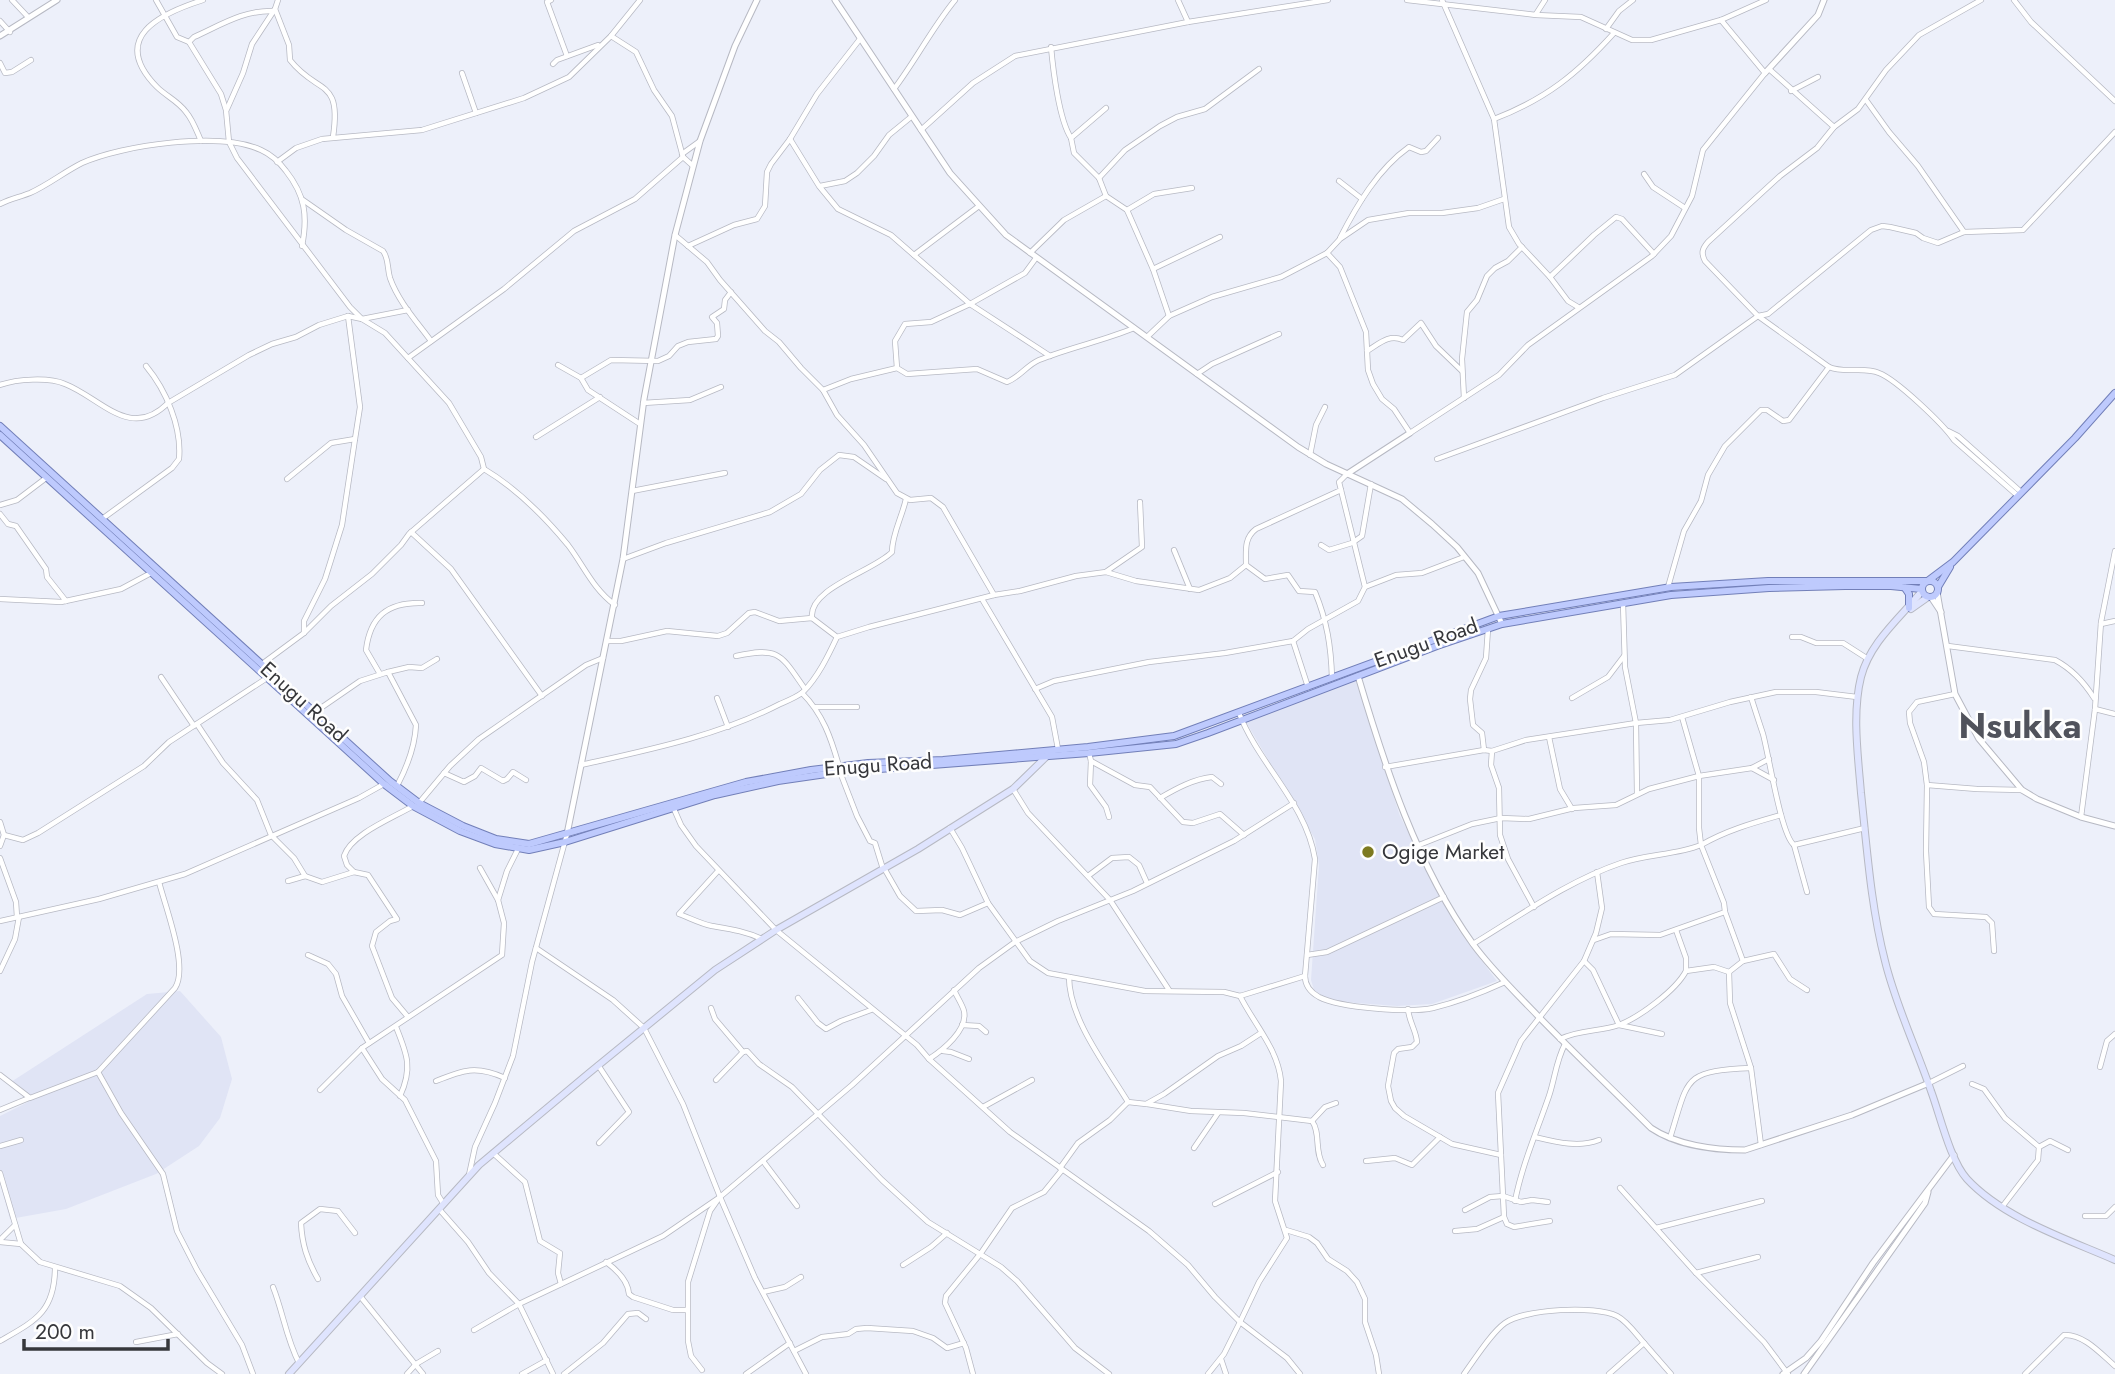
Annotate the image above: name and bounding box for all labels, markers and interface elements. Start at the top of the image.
street label: Enugu Road [1370,610,1482,676]
street label: Enugu Road [254,655,354,749]
district label: Nsukka [1958,701,2082,751]
street label: Enugu Road [823,746,933,784]
place label: Ogige Market [1382,837,1504,867]
marker: Ogige Market [1360,844,1376,860]
scale bar [24,1308,168,1352]
text: 200 m [35,1317,95,1347]

